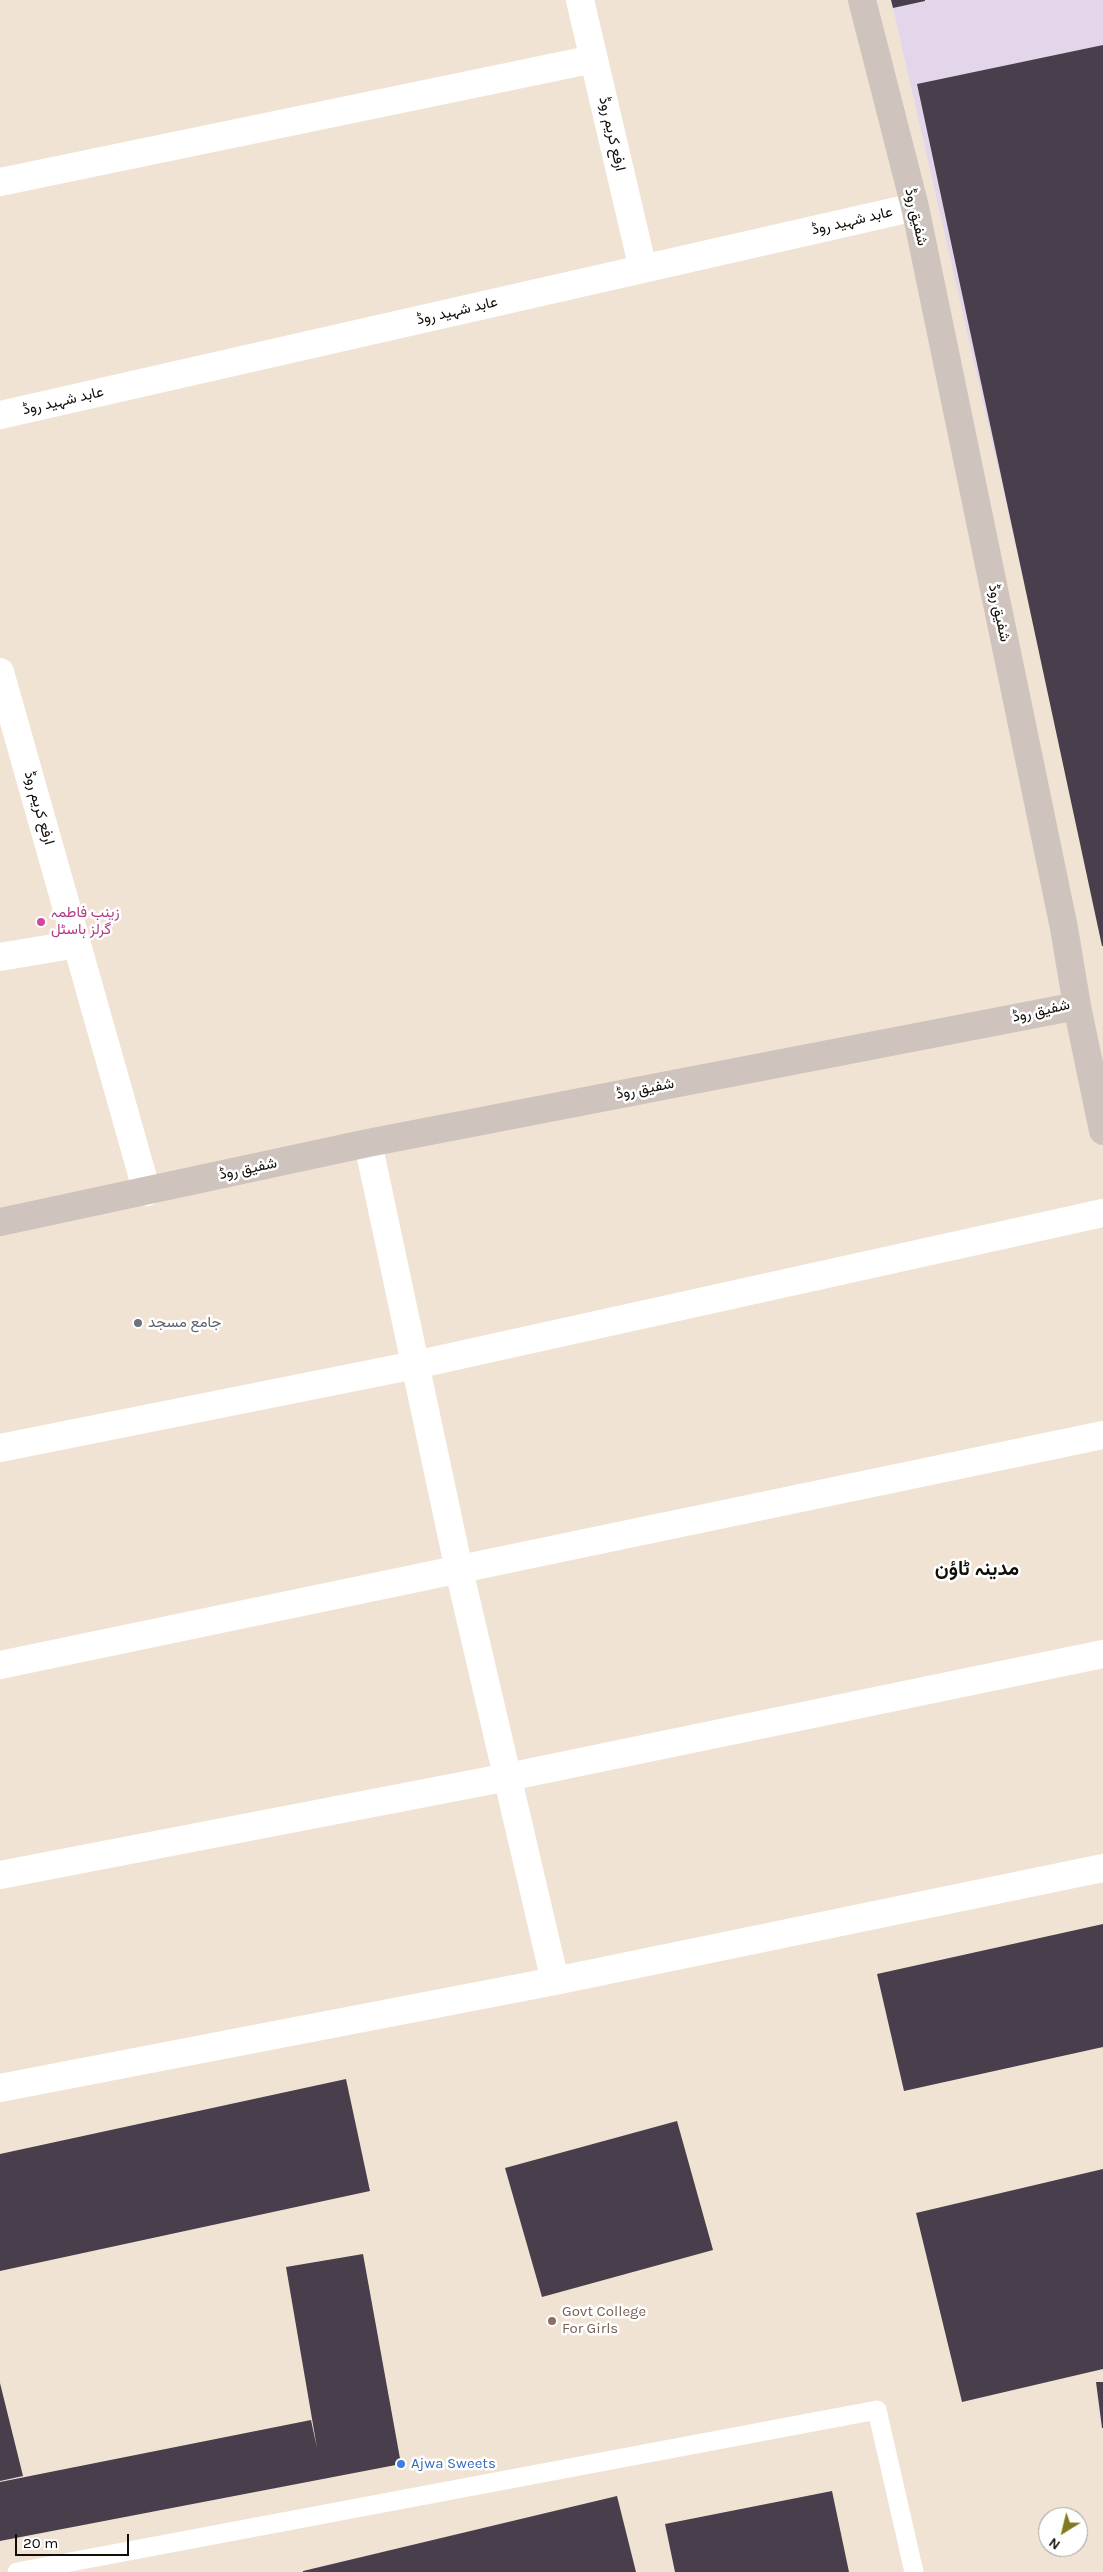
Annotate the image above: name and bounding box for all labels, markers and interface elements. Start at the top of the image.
street label: ارفع کریم روڈ [595,95,629,173]
street label: شفیق روڈ [901,186,931,248]
street label: عابد شہید روڈ [810,203,894,239]
street label: عابد شہید روڈ [415,293,499,329]
street label: عابد شہید روڈ [21,383,105,419]
street label: شفیق روڈ [984,582,1014,644]
street label: ارفع کریم روڈ [20,769,58,847]
place label: زینب فاطمہ گرلز ہاسٹل [51,904,120,939]
marker: زینب فاطمہ گرلز ہاسٹل [35,916,47,928]
street label: شفیق روڈ [1010,996,1072,1026]
street label: شفیق روڈ [615,1075,675,1103]
street label: شفیق روڈ [217,1154,279,1184]
place label: جامع مسجد [148,1314,221,1332]
marker: جامع مسجد [132,1317,144,1329]
district label: مدینہ ٹاؤن [935,1557,1019,1581]
place label: Govt College For Girls [562,2303,646,2338]
marker: Govt College For Girls [546,2315,558,2327]
place label: Ajwa Sweets [411,2455,496,2473]
marker: Ajwa Sweets [395,2458,407,2470]
north arrow [1038,2507,1088,2557]
scale bar [18,2524,131,2556]
text: 20 m [23,2534,58,2552]
text: N [1045,2534,1064,2554]

